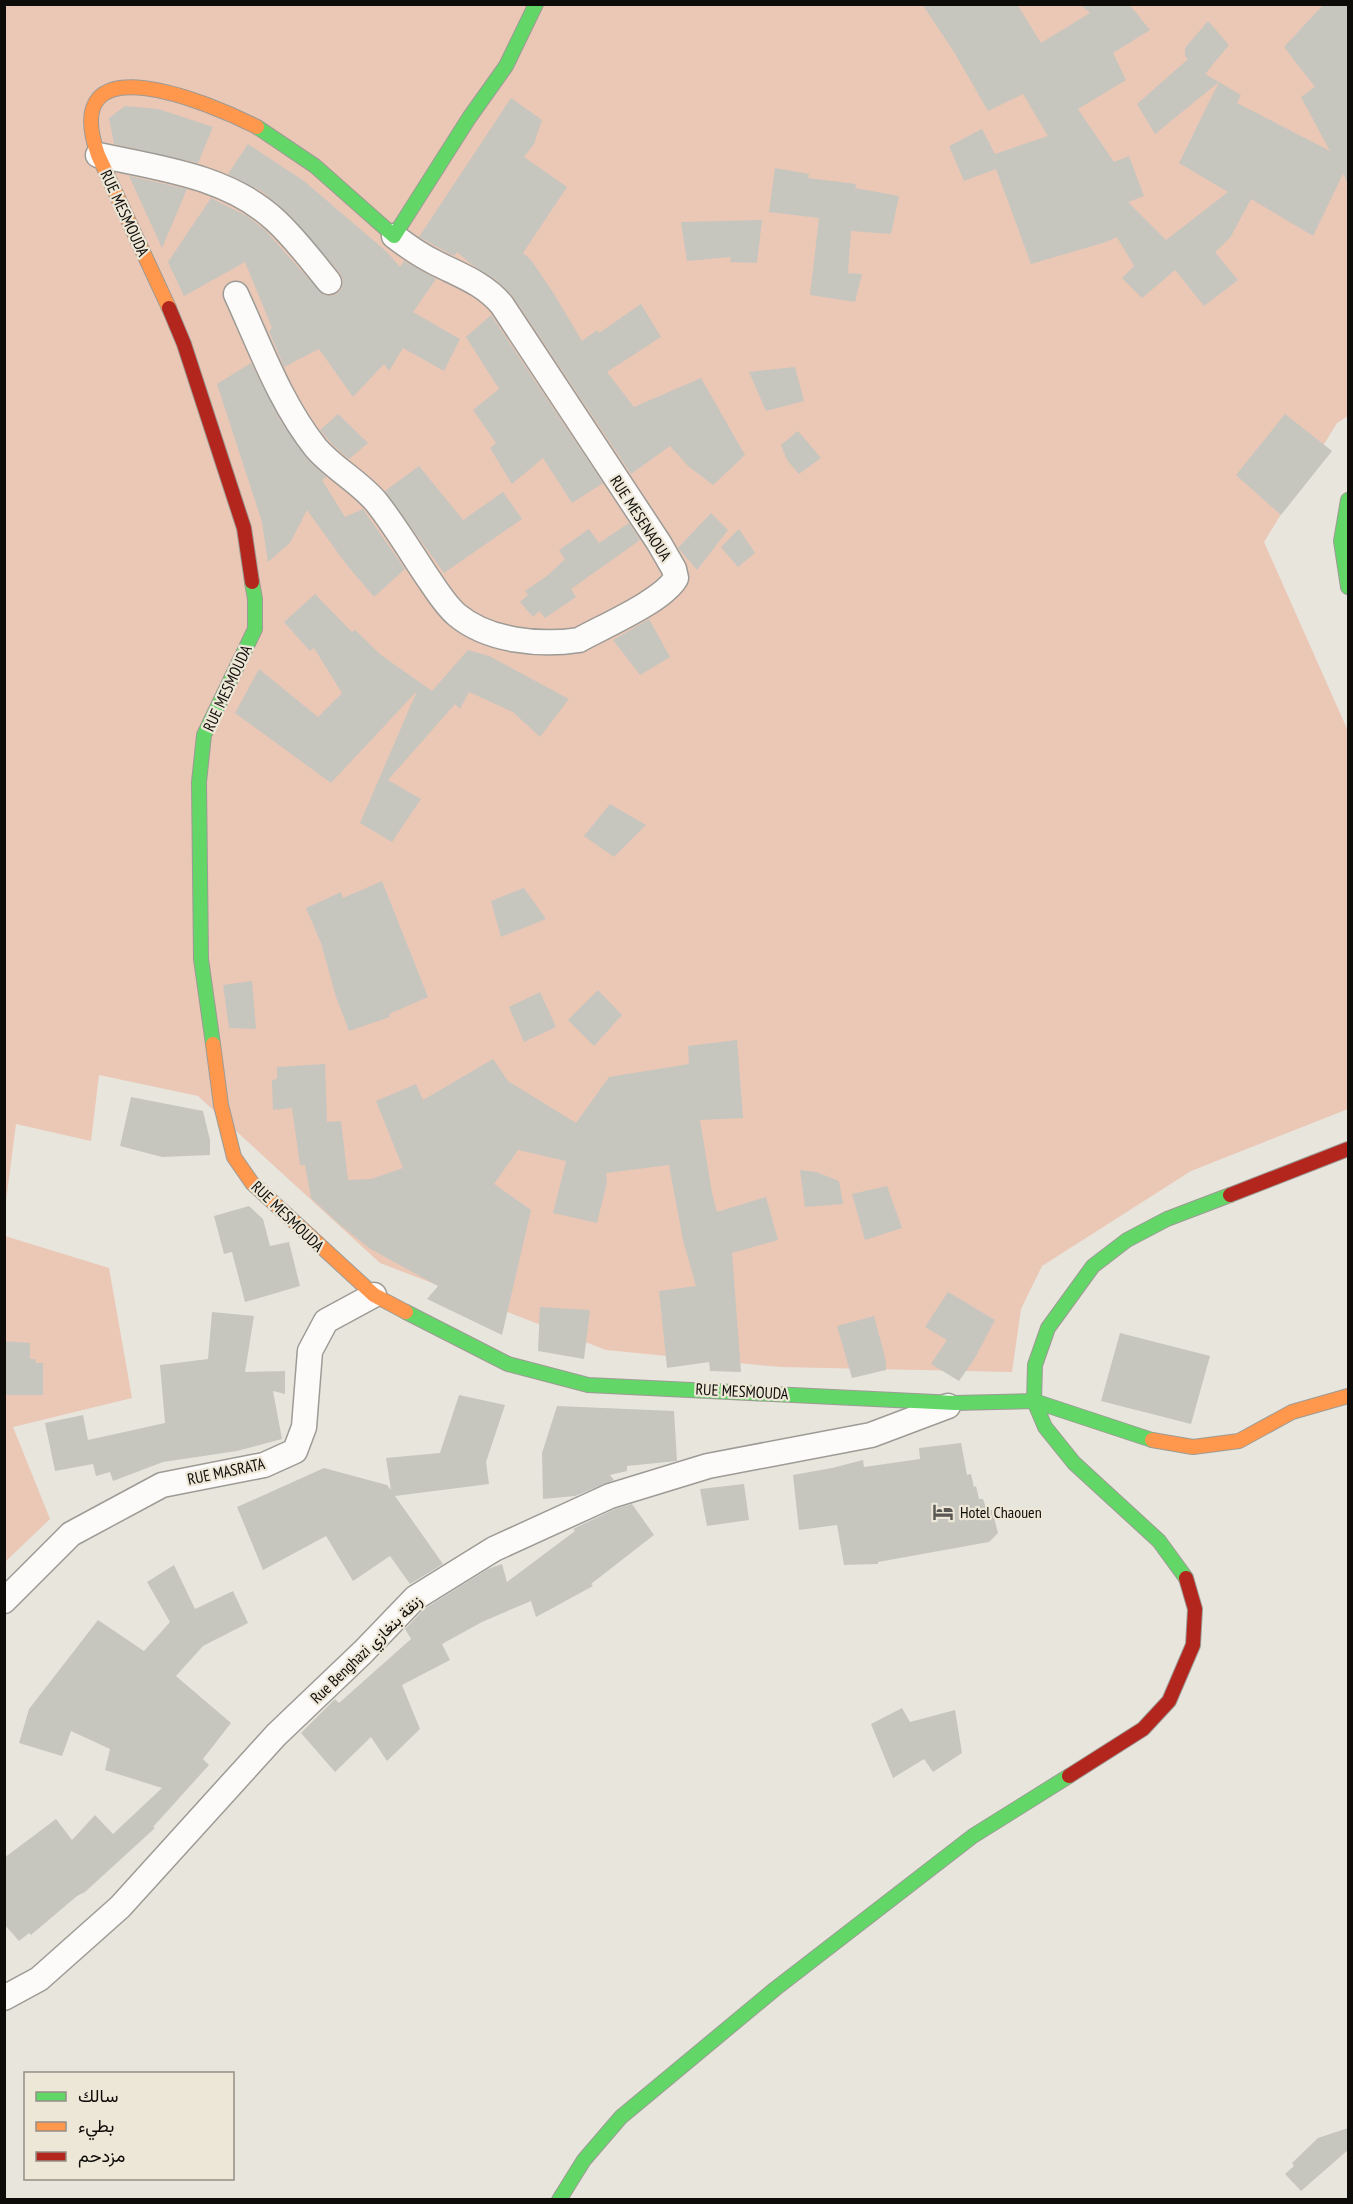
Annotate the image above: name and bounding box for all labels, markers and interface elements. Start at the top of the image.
street label: RUE MESMOUDA [96,167,154,260]
street label: RUE MESENAOUA [606,472,676,565]
street label: RUE MESMOUDA [198,641,256,734]
street label: RUE MESMOUDA [248,1176,329,1256]
street label: RUE MESMOUDA [695,1379,789,1403]
street label: RUE MASRATA [185,1453,267,1489]
hotel icon: Hotel Chaouen [931,1500,955,1524]
place label: Hotel Chaouen [960,1502,1042,1522]
street label: Rue Benghazi زنقة بنغازي [306,1591,429,1710]
legend [24,2072,234,2180]
text: سالك [78,2084,118,2107]
text: بطيء [78,2114,114,2141]
text: مزدحم [78,2144,125,2168]

